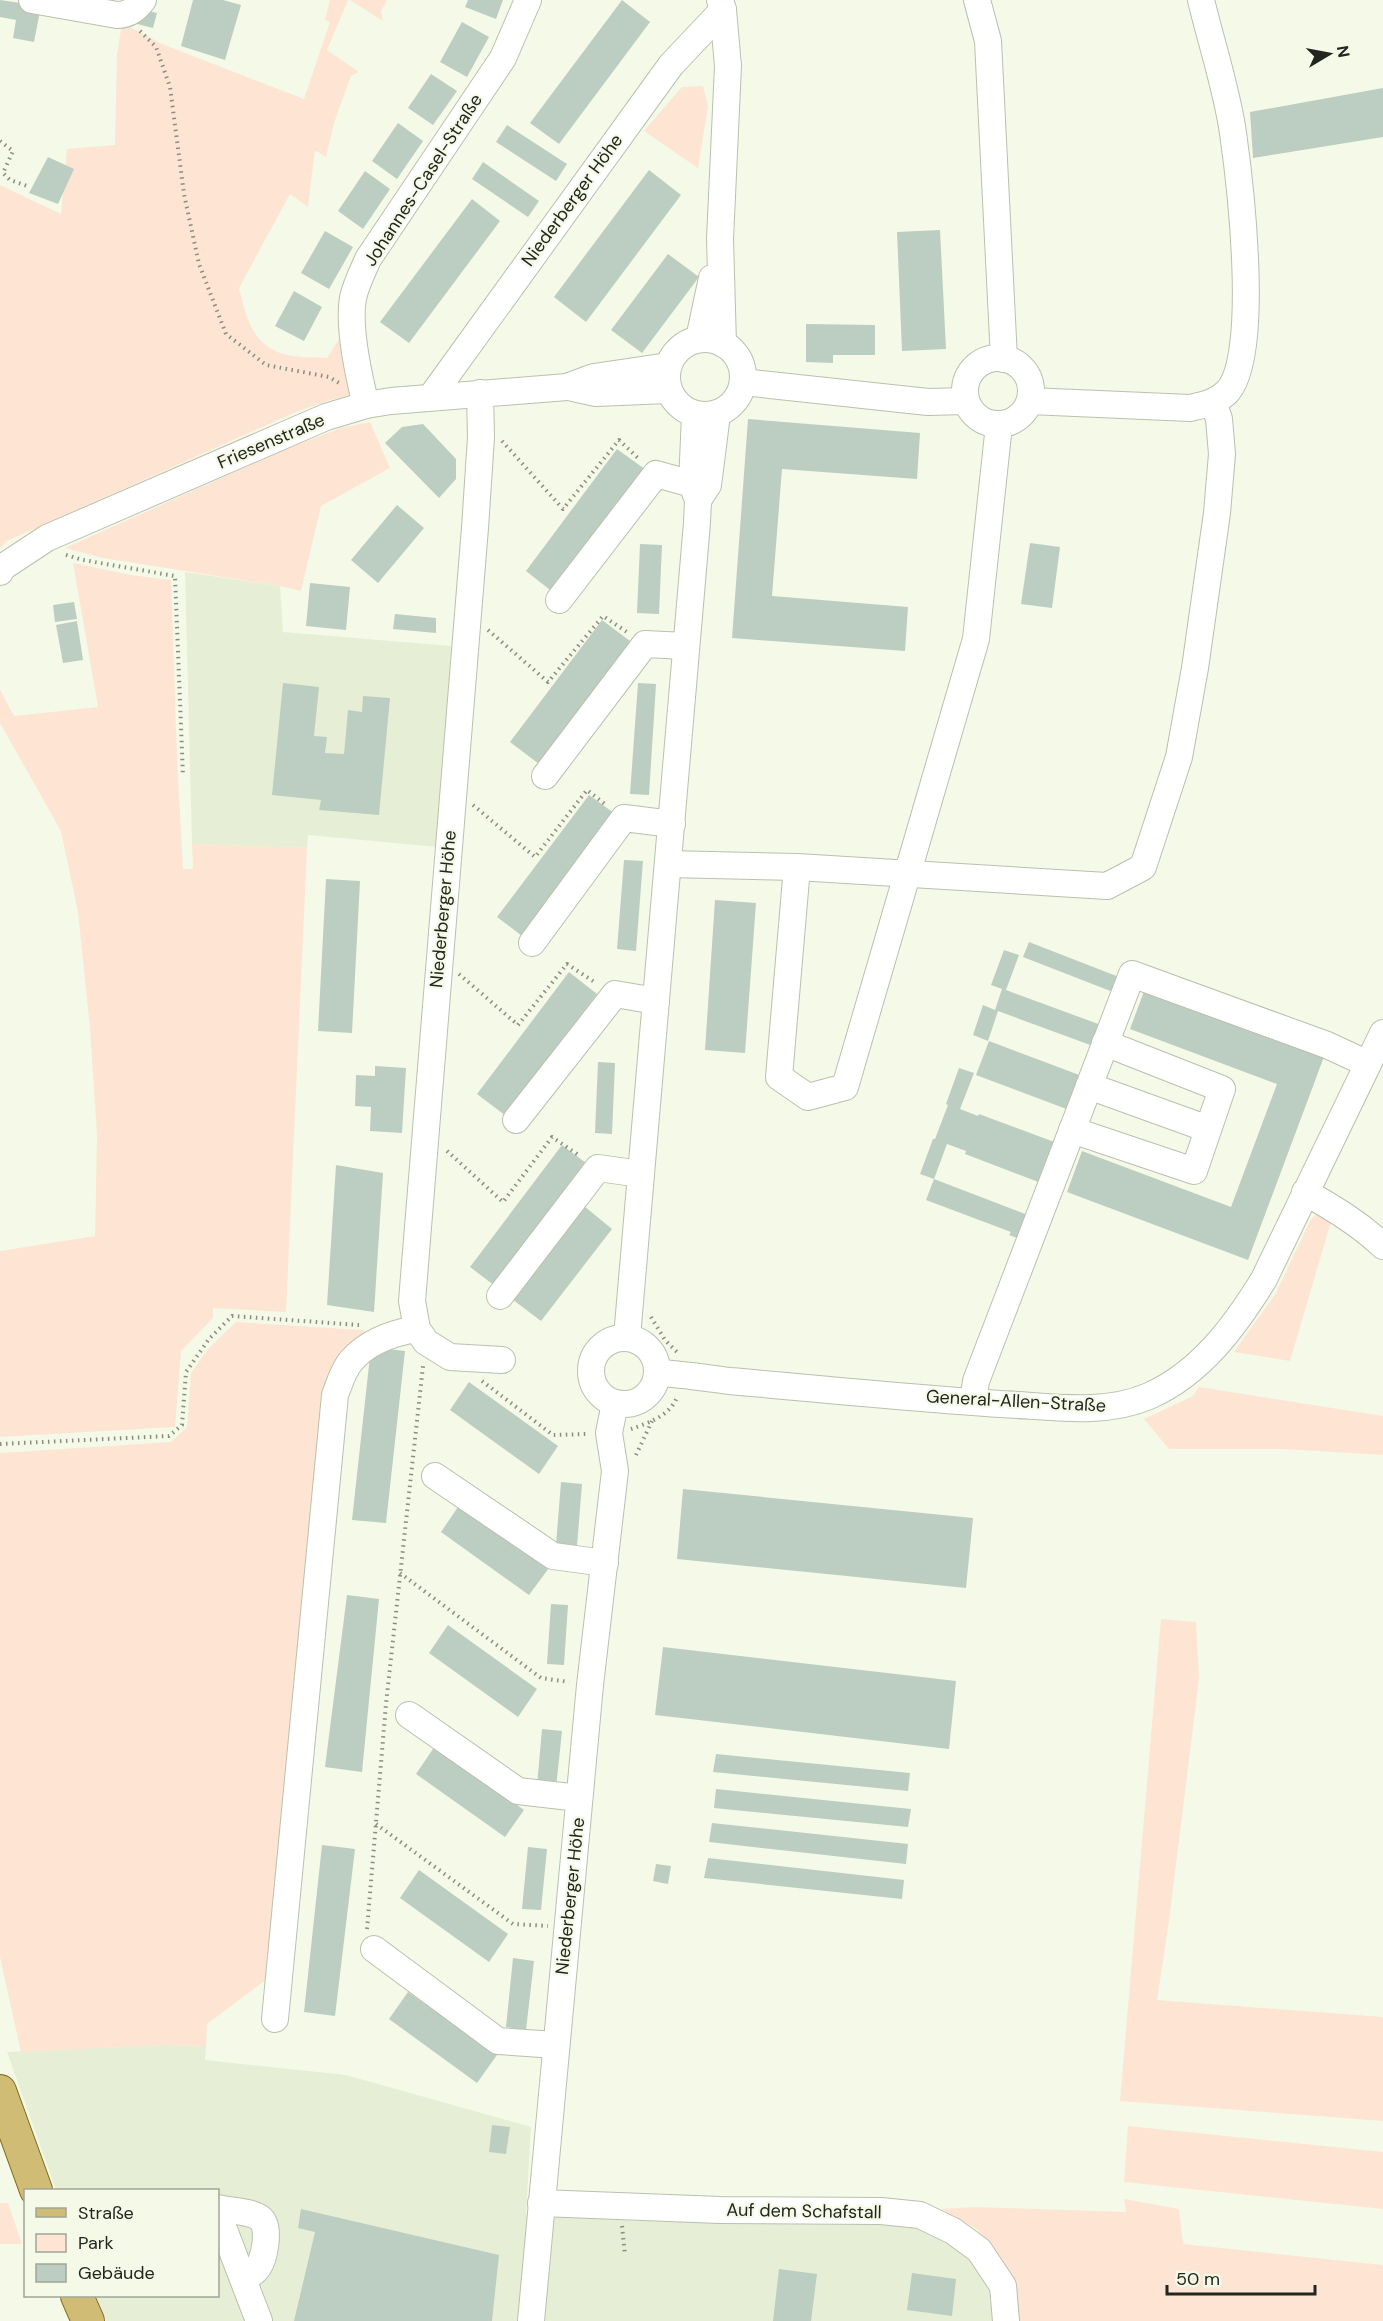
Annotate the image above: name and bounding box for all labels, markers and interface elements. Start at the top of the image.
north arrow [1299,24,1359,84]
text: N [1332,44,1355,59]
street label: Johannes-Casel-Straße [358,89,488,271]
street label: Niederberger Höhe [516,129,628,271]
street label: Friesenstraße [214,408,328,474]
street label: Niederberger Höhe [424,829,462,989]
street label: General-Allen-Straße [925,1384,1107,1418]
street label: Niederberger Höhe [550,1816,590,1976]
legend [24,2189,219,2297]
street label: Auf dem Schafstall [726,2198,882,2224]
text: Straße [78,2201,134,2225]
text: Park [78,2231,114,2255]
scale bar [1167,2258,1316,2296]
text: Gebäude [78,2261,155,2285]
text: 50 m [1176,2267,1220,2291]

